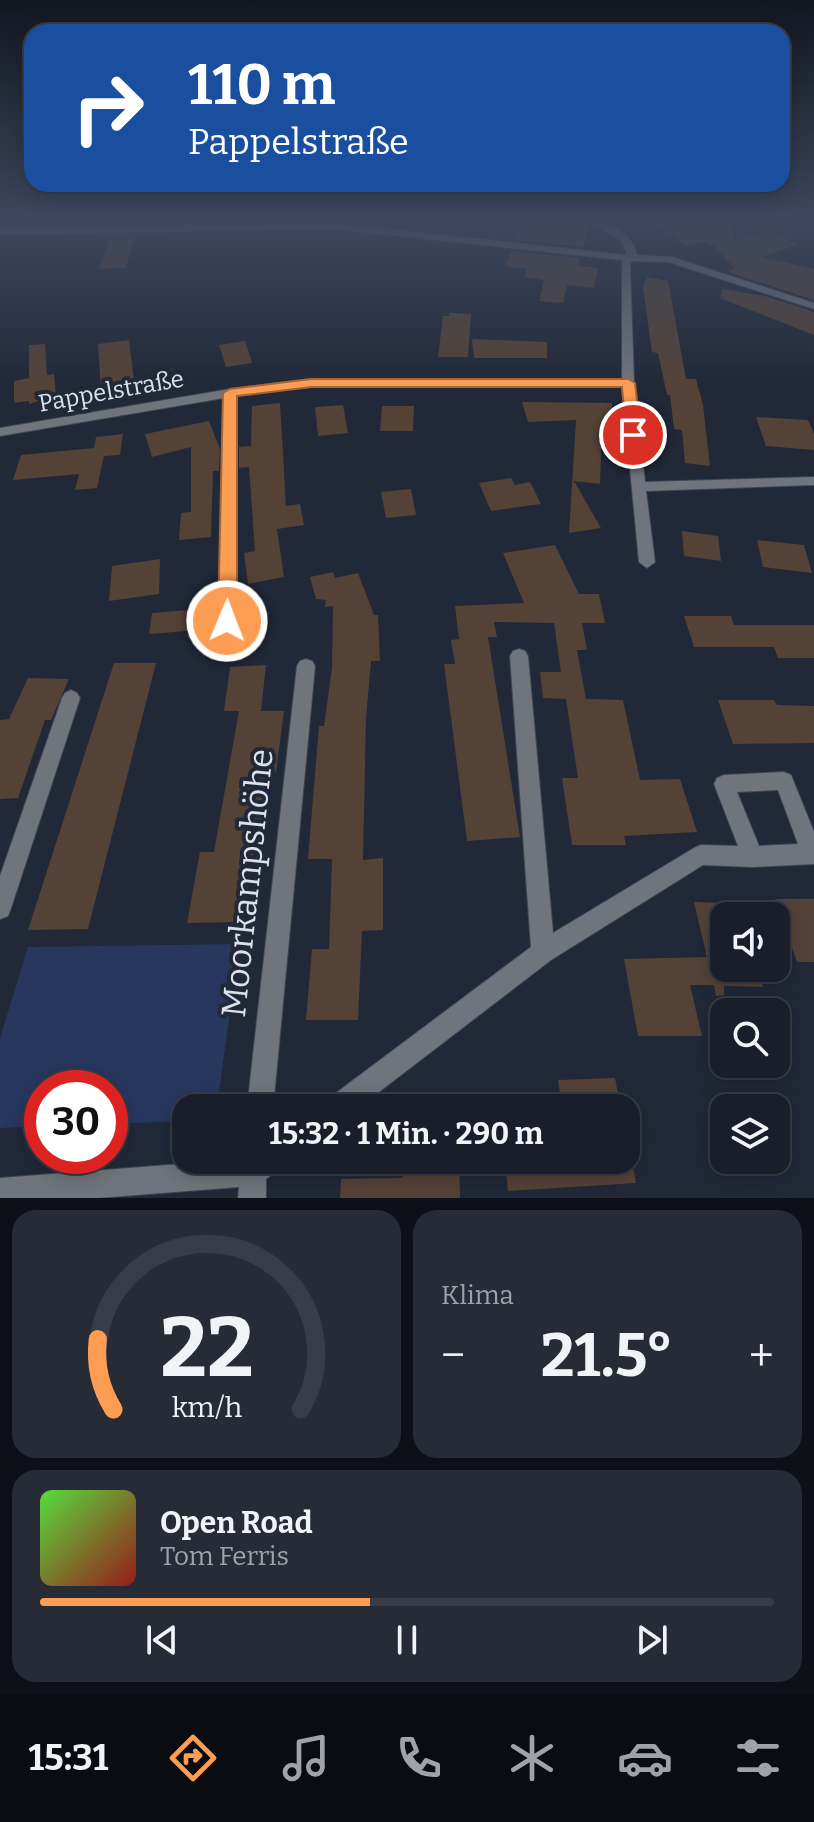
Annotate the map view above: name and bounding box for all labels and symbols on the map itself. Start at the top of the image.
street label: Pappelstraße [36,364,186,418]
pin [599,401,667,469]
position arrow [185,579,269,663]
street label: Moorkampshöhe [213,747,282,1019]
speed limit sign: 30 [24,1070,128,1174]

